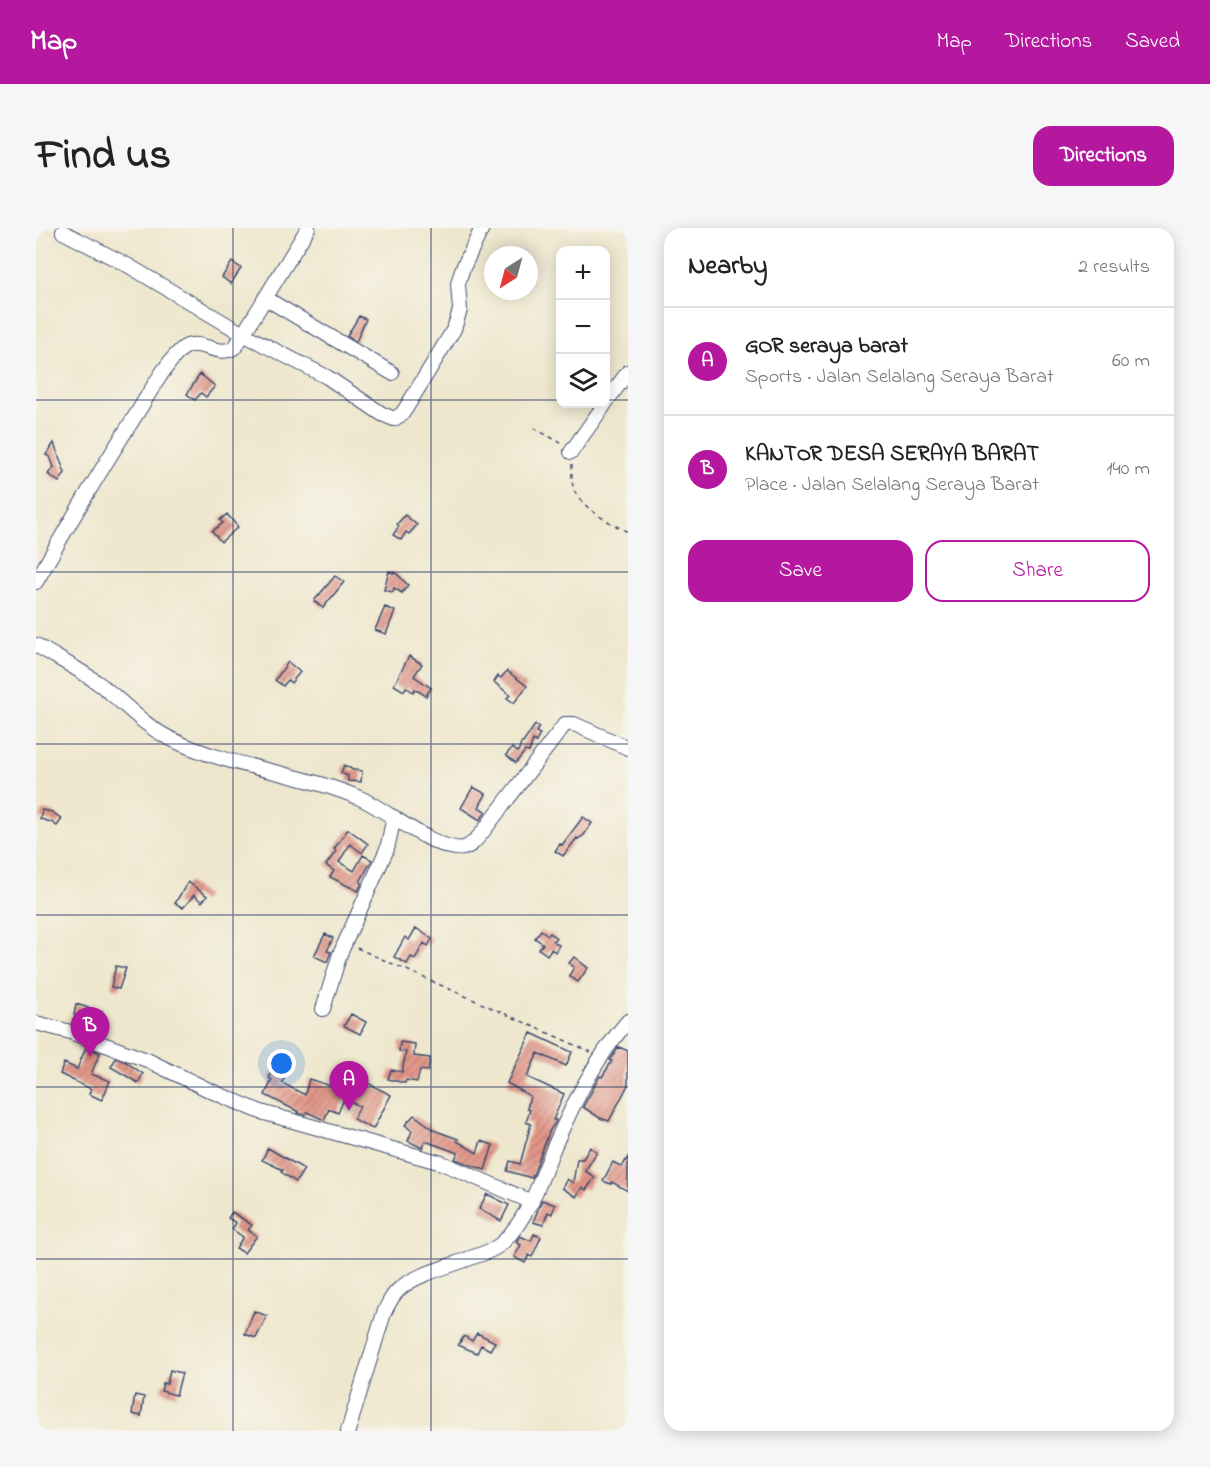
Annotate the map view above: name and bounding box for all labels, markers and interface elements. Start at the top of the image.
text: Map [30,22,77,63]
text: Map [936,27,972,57]
text: Directions [1005,27,1092,57]
text: Saved [1125,27,1180,57]
text: Find us [36,126,171,187]
button: Directions [1033,126,1174,186]
north arrow [484,246,538,300]
map controls [556,246,610,408]
button: + [556,246,610,300]
text: Nearby [688,248,767,286]
text: 2 results [1078,253,1150,282]
button: − [556,300,610,354]
text: GOR seraya barat [745,331,908,363]
text: A [701,347,714,376]
text: 60 m [1112,347,1150,376]
button: layers [556,354,610,408]
text: Sports · Jalan Selalang Seraya Barat [745,363,1054,392]
text: KANTOR DESA SERAYA BARAT [745,439,1039,471]
text: B [701,455,714,484]
text: 140 m [1106,455,1150,484]
text: Place · Jalan Selalang Seraya Barat [745,471,1039,500]
button: Save [688,540,913,602]
button: Share [925,540,1150,602]
pin: B [70,1008,110,1057]
your location [267,1049,296,1078]
pin: A [330,1062,368,1111]

